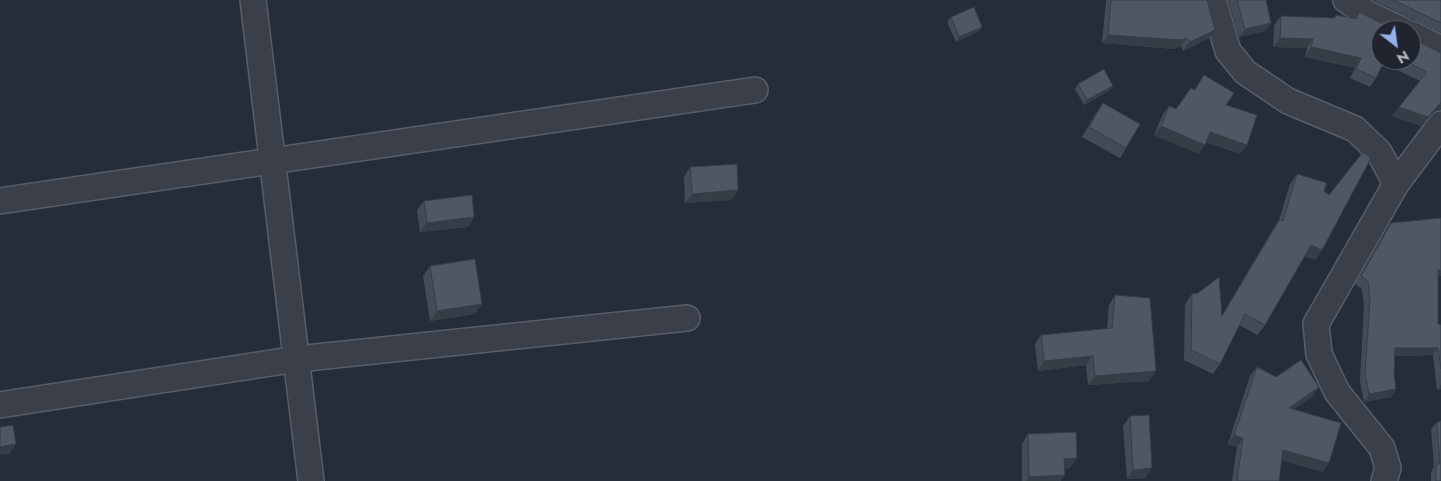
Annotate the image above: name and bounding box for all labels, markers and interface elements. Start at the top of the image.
north arrow [1371,20,1421,70]
text: N [1393,46,1413,69]

